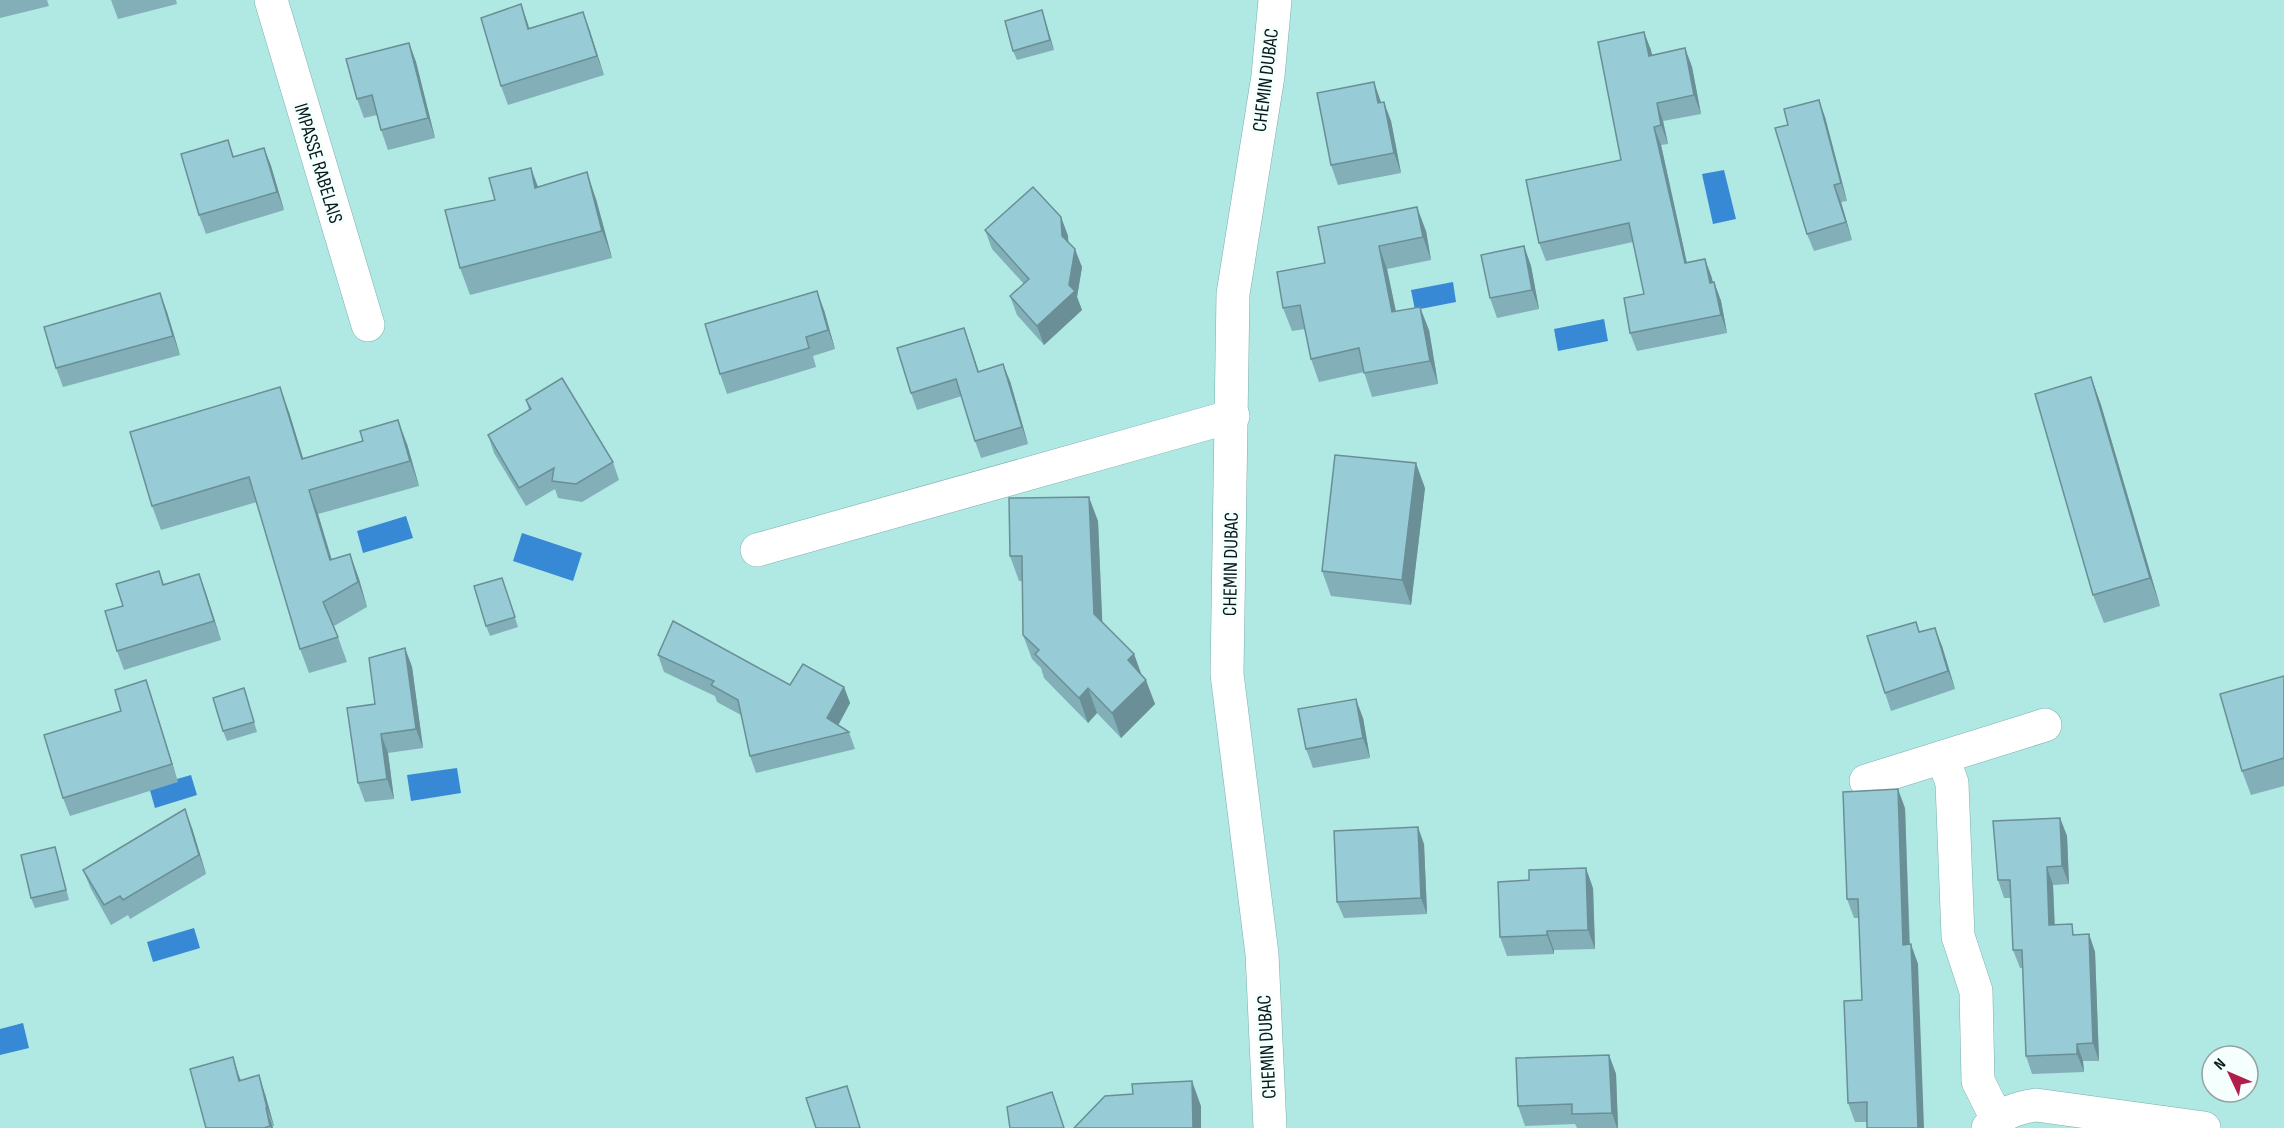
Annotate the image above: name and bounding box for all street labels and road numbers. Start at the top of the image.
street label: CHEMIN DUBAC [1248,27,1284,133]
street label: IMPASSE RABELAIS [288,100,348,226]
street label: CHEMIN DUBAC [1218,512,1244,616]
street label: CHEMIN DUBAC [1252,994,1282,1100]

